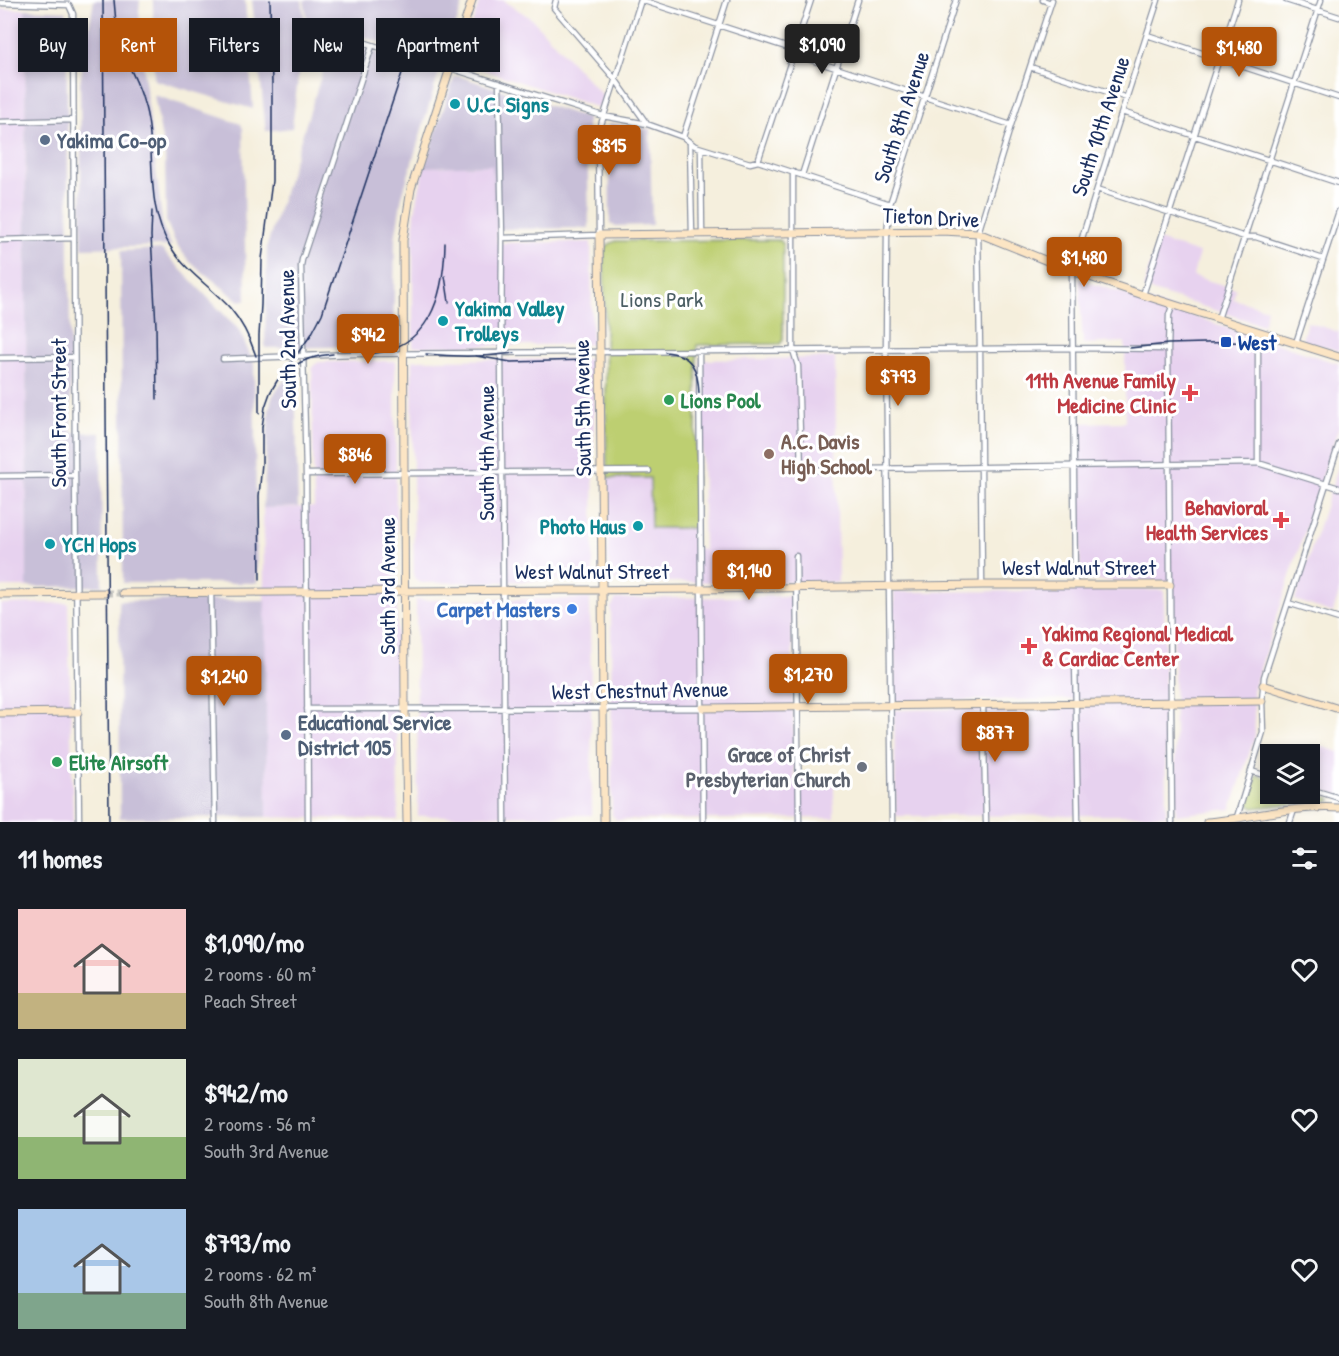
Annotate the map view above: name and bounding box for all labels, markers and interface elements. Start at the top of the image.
chip: Buy [18,18,88,72]
chip: Rent [100,18,177,72]
chip: Filters [189,18,280,72]
chip: New [292,18,364,72]
chip: Apartment [376,18,500,72]
pin: $1,090 [773,24,871,75]
pin: $1,480 [1190,27,1288,78]
text: $1,090 [799,30,845,57]
text: $1,480 [1216,33,1262,60]
street label: South 8th Avenue [866,47,936,187]
street label: South 10th Avenue [1063,52,1137,200]
place label: U.C. Signs [467,89,549,120]
marker: U.C. Signs [448,97,462,111]
place label: Yakima Co-op [57,125,167,156]
pin: $815 [573,125,645,176]
text: $815 [592,131,626,158]
marker: Yakima Co-op [38,133,52,147]
street label: Tieton Drive [882,199,980,235]
pin: $1,480 [1035,237,1133,288]
text: $1,480 [1061,243,1107,270]
street label: South 2nd Avenue [271,269,303,409]
park label: Lions Park [621,284,703,314]
place label: Yakima Valley Trolleys [454,293,565,349]
pin: $942 [332,314,404,365]
marker: Yakima Valley Trolleys [436,314,450,328]
text: $942 [351,320,385,347]
place label: West [1238,327,1278,357]
marker: West [1219,335,1233,349]
street label: South Front Street [43,338,73,488]
street label: South 5th Avenue [566,339,598,477]
pin: $793 [862,356,934,407]
text: $793 [880,362,916,389]
place label: 11th Avenue Family Medicine Clinic [1025,365,1177,420]
marker: 11th Avenue Family Medicine Clinic [1181,384,1199,402]
street label: South 4th Avenue [471,385,501,521]
place label: Lions Pool [681,385,762,415]
marker: Lions Pool [662,393,676,407]
place label: A.C. Davis High School [781,426,873,482]
pin: $846 [319,434,391,485]
text: $846 [338,440,372,467]
marker: A.C. Davis High School [762,447,776,461]
place label: Behavioral Health Services [1146,492,1269,547]
place label: Photo Haus [540,511,627,541]
marker: Behavioral Health Services [1272,511,1290,529]
street label: South 3rd Avenue [372,517,402,655]
marker: Photo Haus [631,519,645,533]
place label: YCH Hops [62,529,137,560]
marker: YCH Hops [43,537,57,551]
pin: $1,140 [700,550,798,601]
street label: West Walnut Street [1002,552,1156,582]
street label: West Walnut Street [515,556,669,586]
text: $1,140 [726,556,772,583]
place label: Carpet Masters [437,594,561,625]
marker: Carpet Masters [565,602,579,616]
place label: Yakima Regional Medical & Cardiac Center [1042,618,1234,673]
marker: Yakima Regional Medical & Cardiac Center [1020,637,1038,655]
pin: $1,270 [759,654,857,705]
pin: $1,240 [175,656,273,707]
text: $1,270 [783,660,833,687]
text: $1,240 [200,662,248,689]
street label: West Chestnut Avenue [551,673,729,707]
place label: Educational Service District 105 [298,707,452,762]
pin: $877 [959,712,1031,763]
text: $877 [976,718,1014,745]
marker: Educational Service District 105 [279,728,293,742]
place label: Grace of Christ Presbyterian Church [686,739,851,795]
map controls [1260,744,1320,804]
button: layers [1260,744,1320,804]
place label: Elite Airsoft [69,747,169,777]
marker: Elite Airsoft [50,755,64,769]
marker: Grace of Christ Presbyterian Church [855,760,869,774]
text: 11 homes [18,841,102,876]
icon: filters [1288,842,1321,875]
text: $1,090/mo [204,925,304,960]
icon: home [66,933,138,1005]
icon: heart [1288,953,1321,986]
text: 2 rooms · 60 m² [204,960,316,987]
text: Peach Street [204,987,297,1014]
text: $942/mo [204,1075,288,1110]
icon: home [66,1083,138,1155]
icon: heart [1288,1103,1321,1136]
text: 2 rooms · 56 m² [204,1110,316,1137]
text: South 3rd Avenue [204,1137,329,1164]
text: $793/mo [204,1225,290,1260]
icon: home [66,1233,138,1305]
icon: heart [1288,1253,1321,1286]
text: 2 rooms · 62 m² [204,1260,316,1287]
text: South 8th Avenue [204,1287,328,1314]

